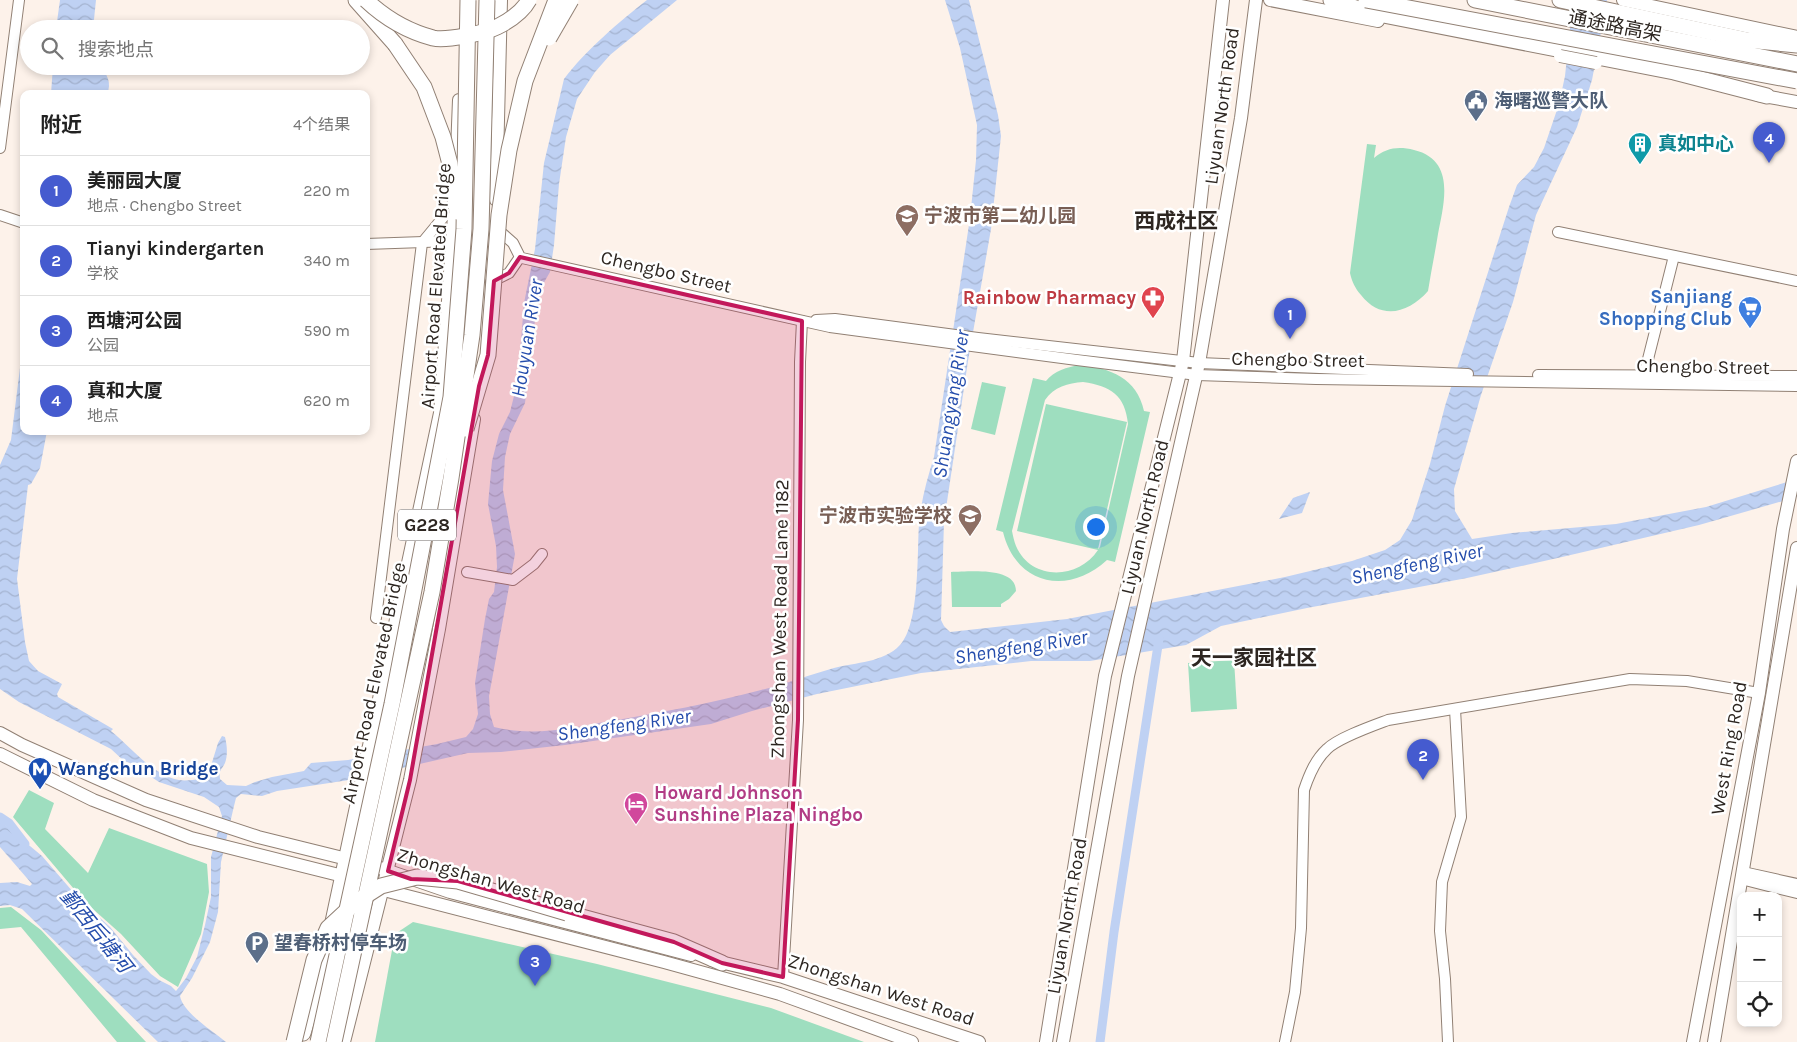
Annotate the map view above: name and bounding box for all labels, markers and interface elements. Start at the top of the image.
street label: 通途路高架 [1566,6,1664,46]
search box [20,20,370,75]
street label: Liyuan North Road [1200,26,1244,186]
icon: search [38,34,66,62]
text: 搜索地点 [78,39,154,61]
public building icon: 海曙巡警大队 [1463,88,1489,122]
place label: 海曙巡警大队 [1494,90,1608,112]
text: 附近 [40,113,82,137]
text: 4个结果 [293,115,350,134]
pin: 4 [1753,122,1785,163]
building icon: 真如中心 [1627,131,1653,165]
place label: 真如中心 [1658,133,1734,155]
street label: Airport Road Elevated Bridge [416,162,456,410]
text: 美丽园大厦 [87,170,182,192]
text: 1 [53,181,59,200]
text: 220 m [303,181,350,200]
text: 地点 · Chengbo Street [87,196,242,215]
school or university icon: 宁波市第二幼儿园 [894,203,920,237]
place label: 宁波市第二幼儿园 [924,205,1076,227]
district label: 西成社区 [1134,209,1218,233]
text: Tianyi kindergarten [87,238,264,260]
street label: Chengbo Street [599,246,733,298]
text: 2 [51,251,61,270]
text: 340 m [303,251,350,270]
text: 学校 [87,264,119,283]
water label: Houyuan River [506,276,548,399]
pharmacy icon: Rainbow Pharmacy [1140,285,1166,319]
place label: Sanjiang Shopping Club [1599,286,1732,330]
place label: Rainbow Pharmacy [963,287,1136,309]
supermarket icon: Sanjiang Shopping Club [1737,295,1763,329]
pin: 1 [1274,298,1306,339]
text: 西塘河公园 [87,310,182,332]
text: 3 [51,321,61,340]
text: 590 m [303,321,350,340]
water label: Shuangyang River [928,327,974,480]
text: 公园 [87,336,119,355]
street label: Chengbo Street [1231,348,1365,372]
street label: Chengbo Street [1636,355,1770,379]
text: 真和大厦 [87,380,163,402]
text: 4 [51,391,61,410]
text: 620 m [303,391,350,410]
text: 地点 [87,406,119,425]
street label: Liyuan North Road [1116,437,1174,597]
street label: Zhongshan West Road Lane 1182 [767,479,793,759]
school or university icon: 宁波市实验学校 [957,503,983,537]
place label: 宁波市实验学校 [819,505,952,527]
road number: G228 [398,510,456,540]
your location [1083,514,1109,540]
water label: Shengfeng River [1349,539,1486,589]
street label: Airport Road Elevated Bridge [338,560,410,806]
water label: Shengfeng River [953,625,1090,669]
district label: 天一家园社区 [1191,646,1317,670]
street label: West Ring Road [1706,679,1752,817]
water label: Shengfeng River [556,704,693,746]
pin: 2 [1407,739,1439,780]
metro station icon: Wangchun Bridge [27,756,53,790]
place label: Wangchun Bridge [58,758,218,780]
place label: Howard Johnson Sunshine Plaza Ningbo [654,782,863,826]
hotel icon: Howard Johnson Sunshine Plaza Ningbo [623,791,649,825]
street label: Liyuan North Road [1042,836,1092,996]
street label: Zhongshan West Road [394,844,588,918]
water label: 鄞西后塘河 [56,885,139,980]
map controls [1737,892,1782,1027]
button: + [1737,892,1782,937]
parking icon: 望春桥村停车场 [244,930,270,964]
place label: 望春桥村停车场 [274,932,407,954]
button: − [1737,937,1782,982]
pin: 3 [519,945,551,986]
street label: Zhongshan West Road [785,949,977,1031]
button: locate [1737,982,1782,1027]

